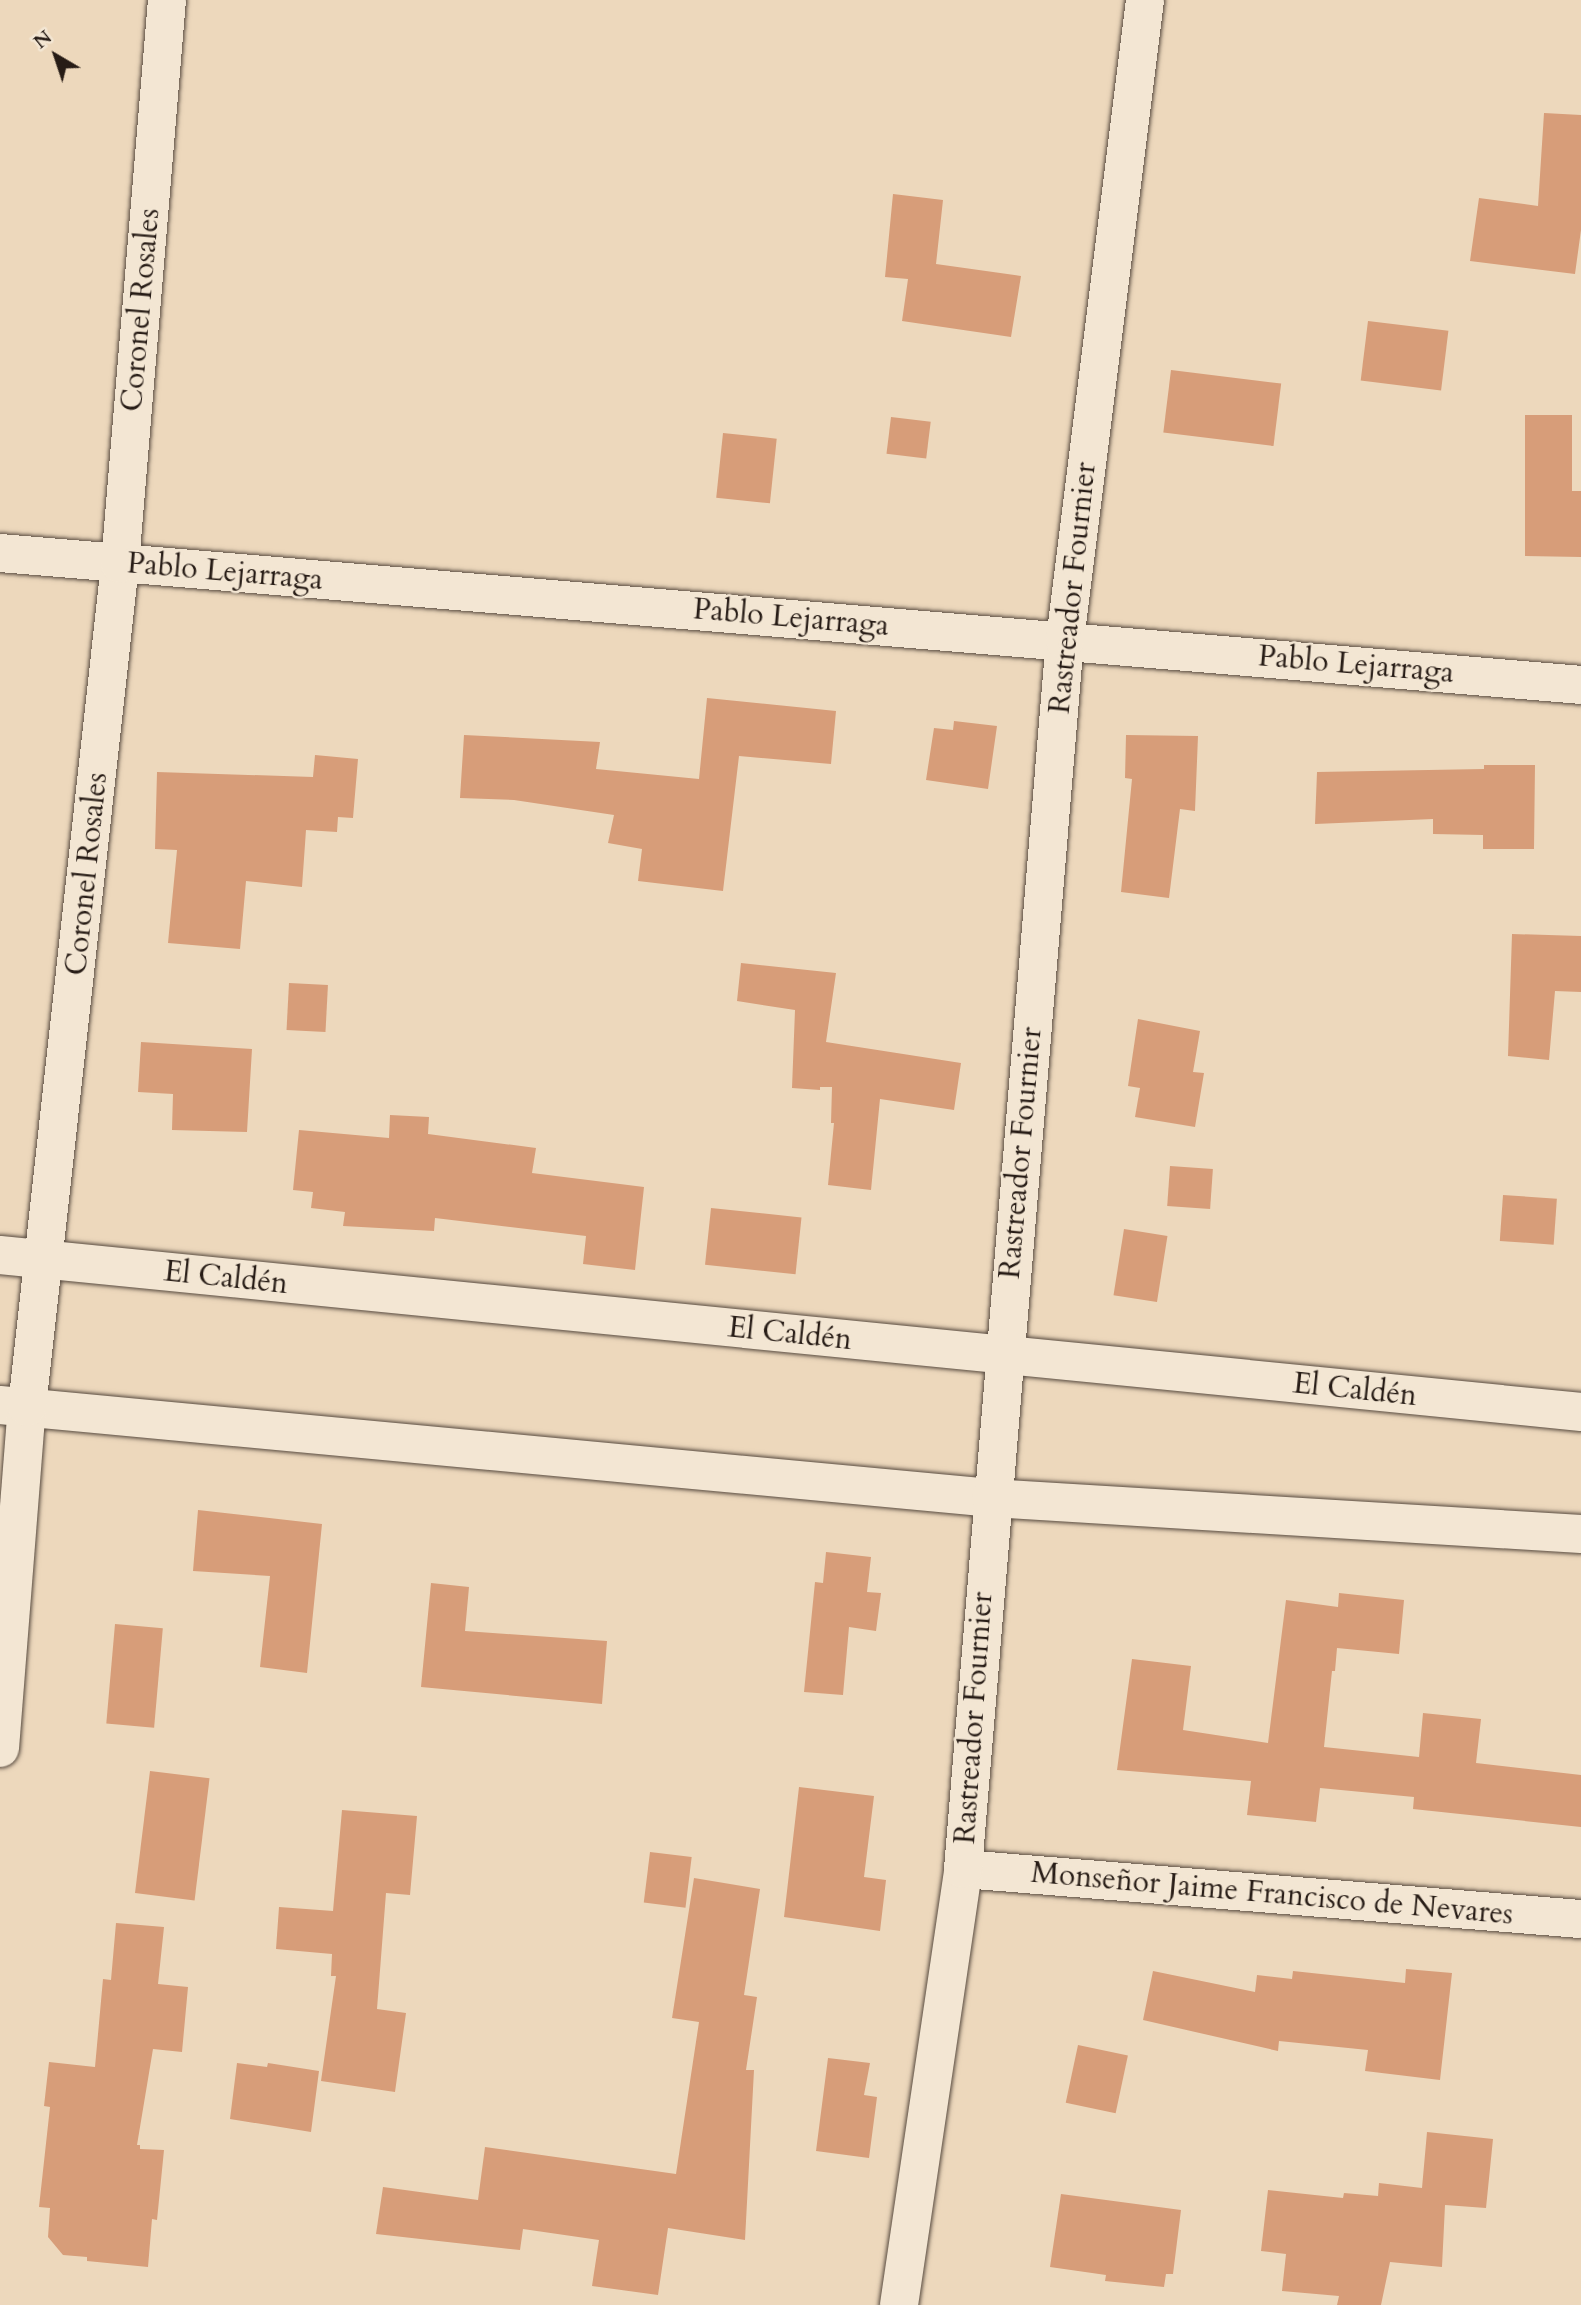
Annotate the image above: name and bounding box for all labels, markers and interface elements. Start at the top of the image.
north arrow [21,21,91,91]
text: N [28,24,57,55]
street label: Coronel Rosales [114,207,168,413]
street label: Rastreador Fournier [1042,460,1104,716]
street label: Pablo Lejarraga [126,546,324,598]
street label: Pablo Lejarraga [692,592,890,644]
street label: Pablo Lejarraga [1257,639,1455,691]
street label: Coronel Rosales [58,771,116,977]
street label: Rastreador Fournier [992,1026,1050,1280]
street label: El Caldén [162,1254,290,1302]
street label: El Caldén [726,1310,854,1358]
street label: El Caldén [1291,1366,1419,1414]
street label: Rastreador Fournier [947,1591,1001,1845]
street label: Monseñor Jaime Francisco de Nevares [1029,1855,1515,1933]

